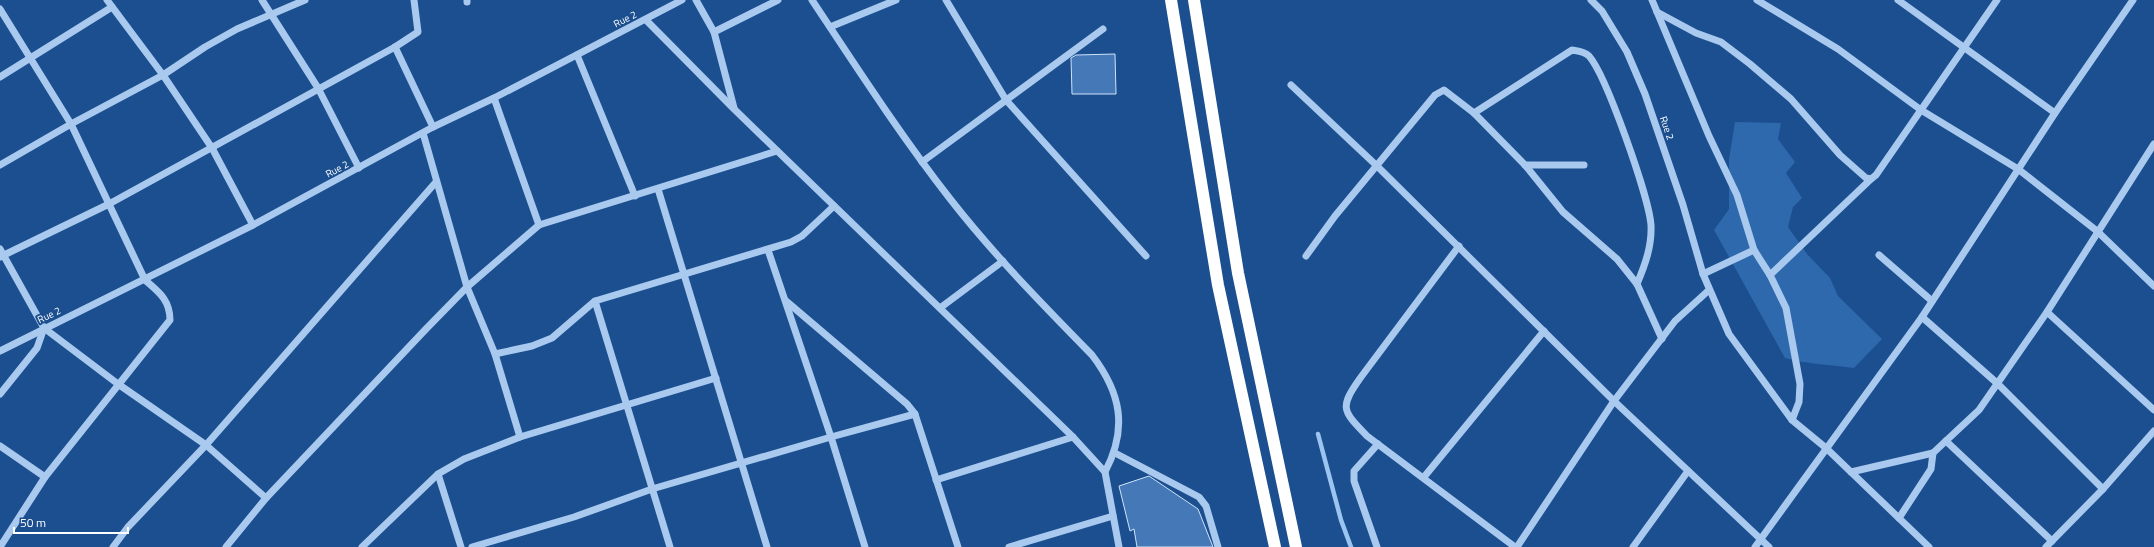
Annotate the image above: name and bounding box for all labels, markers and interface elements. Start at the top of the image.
street label: Rue 2 [611,7,639,31]
street label: Rue 2 [1656,114,1678,142]
street label: Rue 2 [323,157,351,181]
street label: Rue 2 [35,303,63,327]
scale bar [14,509,128,535]
text: 50 m [20,513,46,532]

